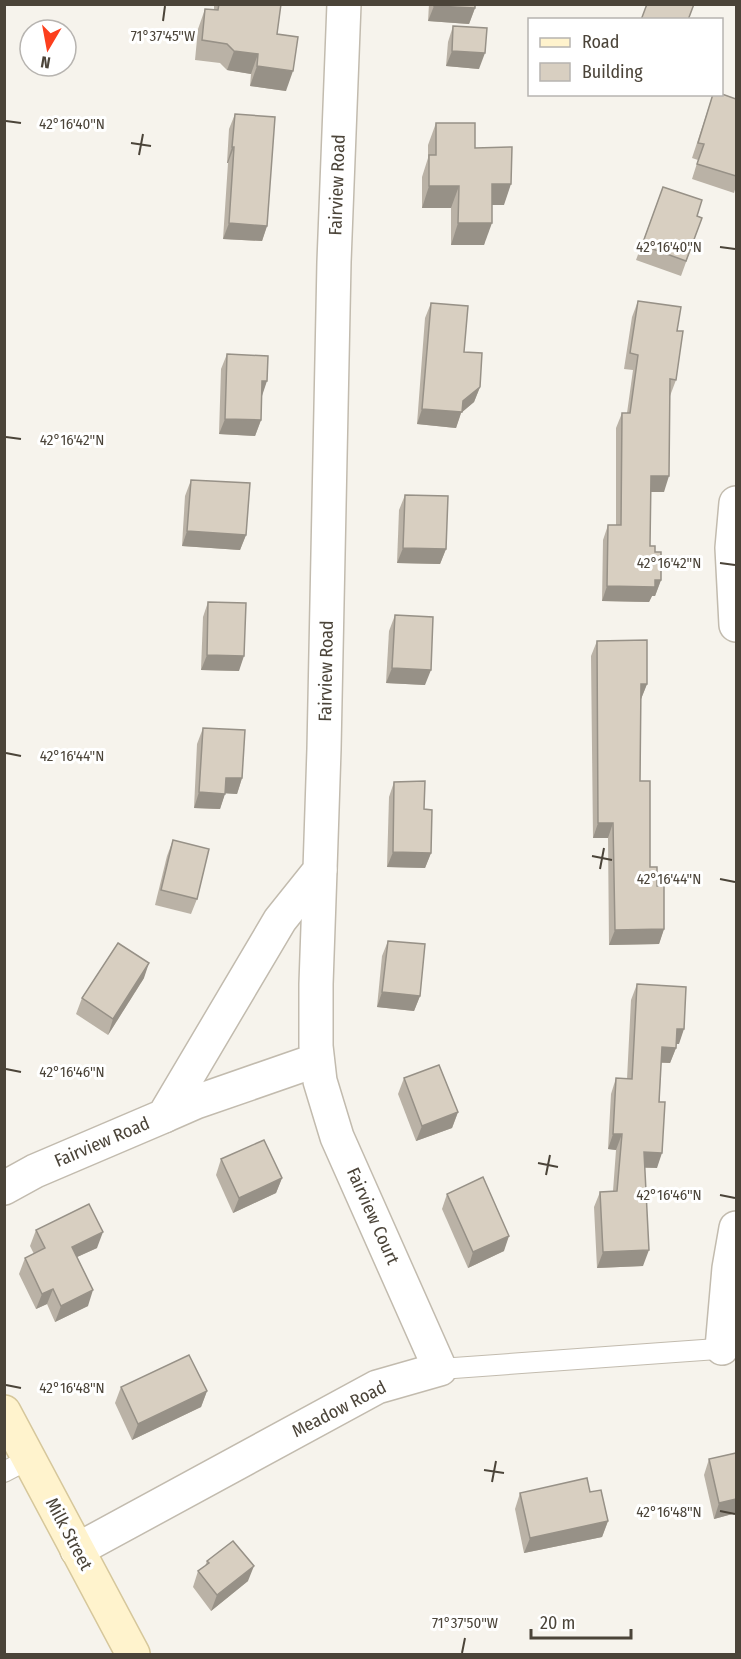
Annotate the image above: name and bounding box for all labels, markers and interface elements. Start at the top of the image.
north arrow [18,18,78,78]
legend [528,18,723,96]
text: 71°37'45"W [131,27,195,45]
text: Road [582,31,619,53]
text: N [39,52,52,72]
text: Building [582,61,643,83]
text: 42°16'40"N [39,115,105,133]
street label: Fairview Road [324,134,350,236]
text: 42°16'40"N [636,238,702,256]
text: 42°16'42"N [40,431,104,449]
text: 42°16'42"N [637,554,701,572]
street label: Fairview Road [314,620,338,722]
text: 42°16'44"N [40,747,104,765]
text: 42°16'44"N [637,870,701,888]
text: 42°16'46"N [39,1063,105,1081]
street label: Fairview Road [51,1112,153,1172]
street label: Fairview Court [342,1164,404,1268]
text: 42°16'46"N [636,1186,702,1204]
street label: Meadow Road [288,1376,390,1442]
text: 42°16'48"N [39,1379,105,1397]
street label: Milk Street [41,1494,97,1574]
text: 42°16'48"N [636,1503,702,1521]
scale bar [531,1602,632,1640]
text: 20 m [540,1612,575,1634]
text: 71°37'50"W [432,1614,498,1632]

